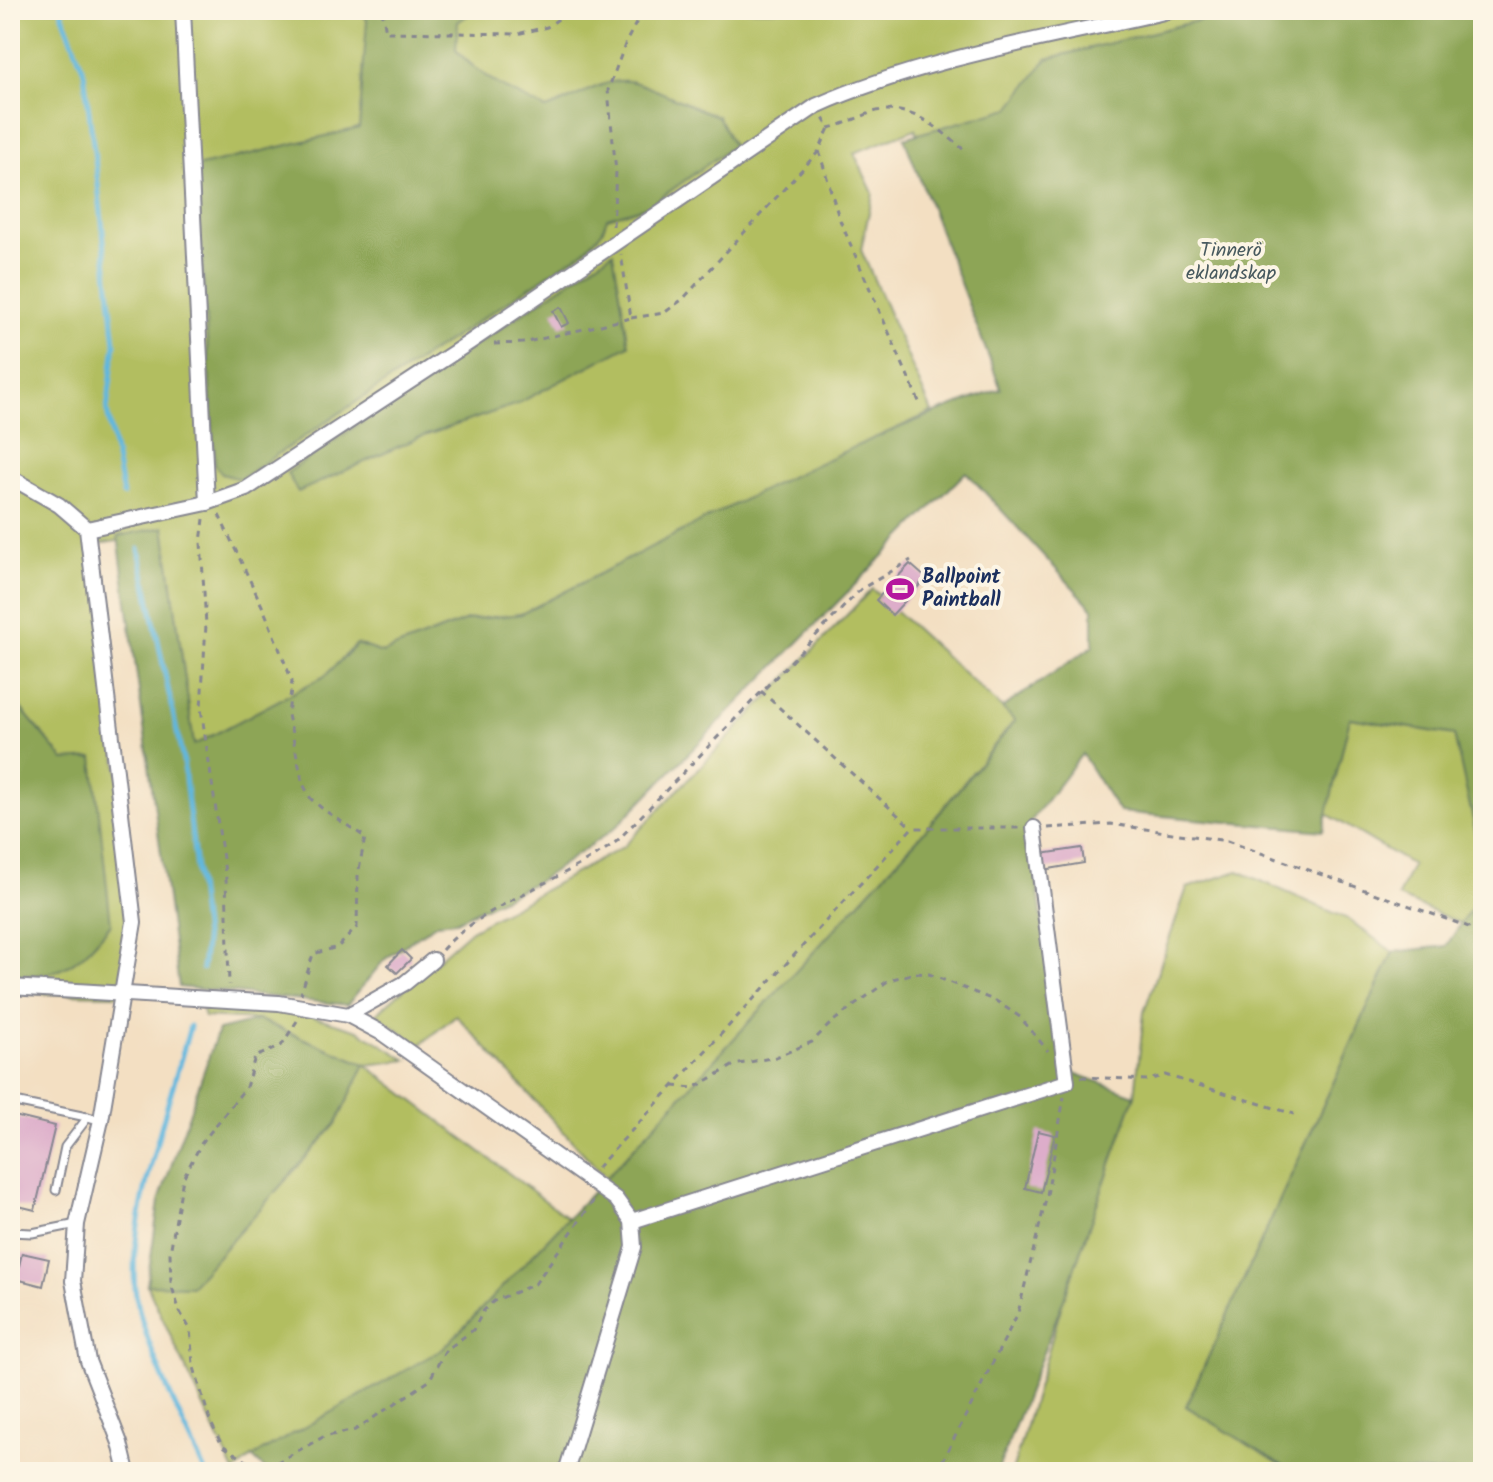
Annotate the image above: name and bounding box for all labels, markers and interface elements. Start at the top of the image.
park label: Tinnerö eklandskap [1186,235,1277,290]
place label: Ballpoint Paintball [922,562,1001,617]
sports icon: Ballpoint Paintball [885,574,915,604]

